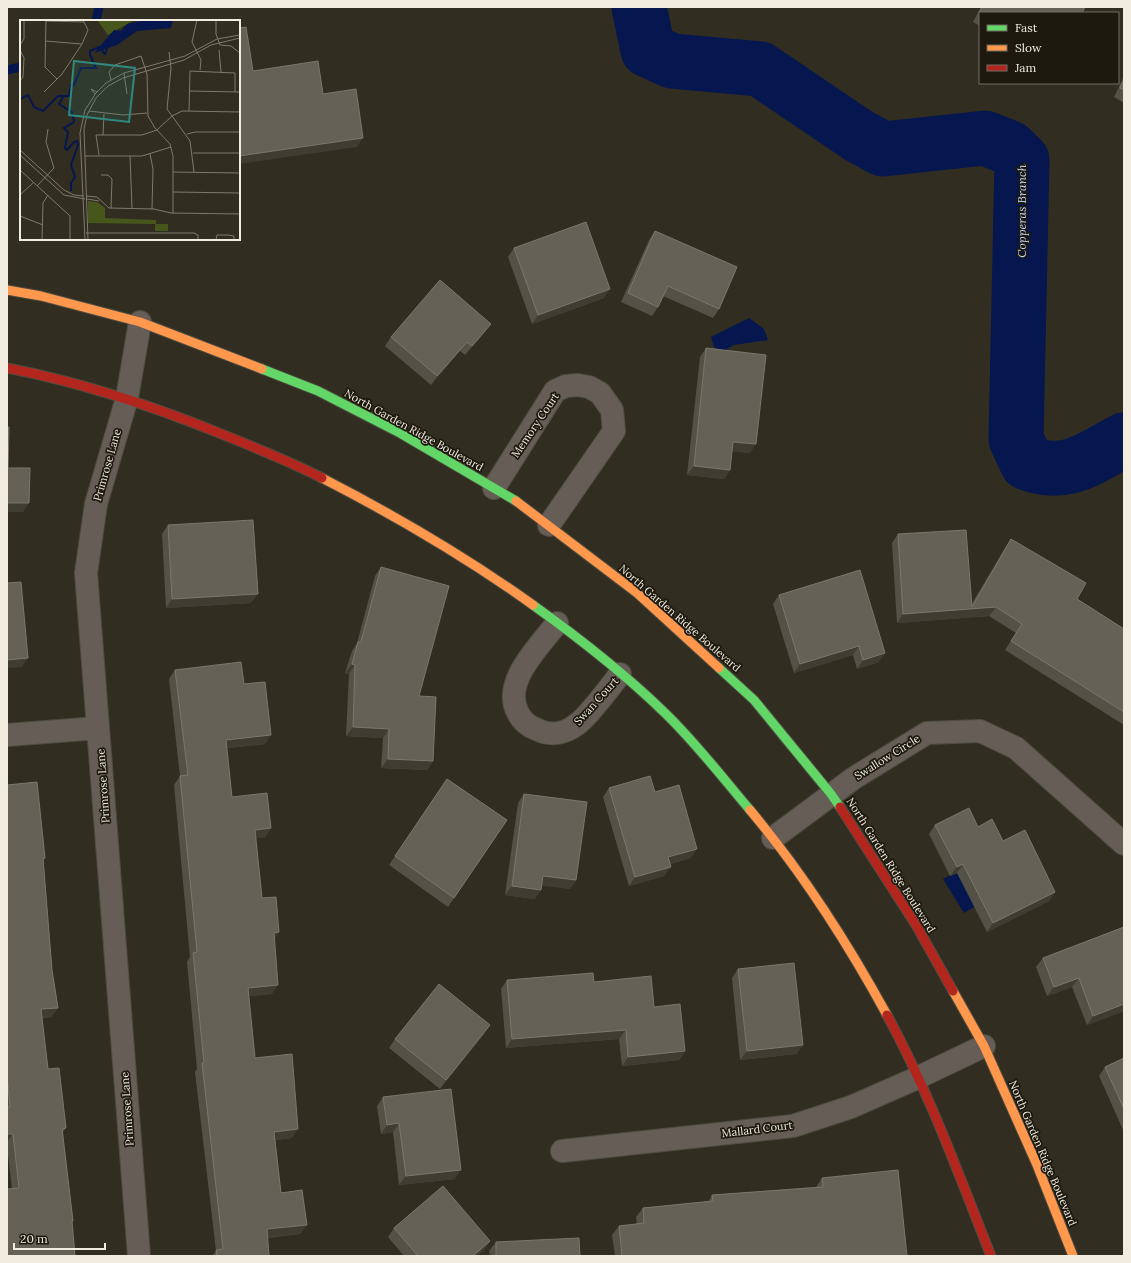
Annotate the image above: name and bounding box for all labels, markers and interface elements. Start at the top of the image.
legend [979,12,1119,84]
inset map [20,20,240,240]
text: Fast [1015,20,1038,35]
text: Slow [1015,40,1042,55]
text: Jam [1014,60,1036,75]
water label: Copperas Branch [1014,164,1029,258]
street label: North Garden Ridge Boulevard [342,386,486,474]
street label: Memory Court [508,389,562,460]
street label: Primrose Lane [90,427,124,503]
street label: North Garden Ridge Boulevard [616,561,744,675]
street label: Swan Court [571,674,622,728]
street label: Swallow Circle [852,731,922,783]
street label: Primrose Lane [93,748,113,824]
street label: North Garden Ridge Boulevard [844,795,939,936]
street label: Primrose Lane [117,1071,137,1147]
street label: North Garden Ridge Boulevard [1006,1078,1080,1228]
street label: Mallard Court [721,1118,794,1140]
scale bar [14,1225,105,1251]
text: 20 m [20,1231,48,1246]

